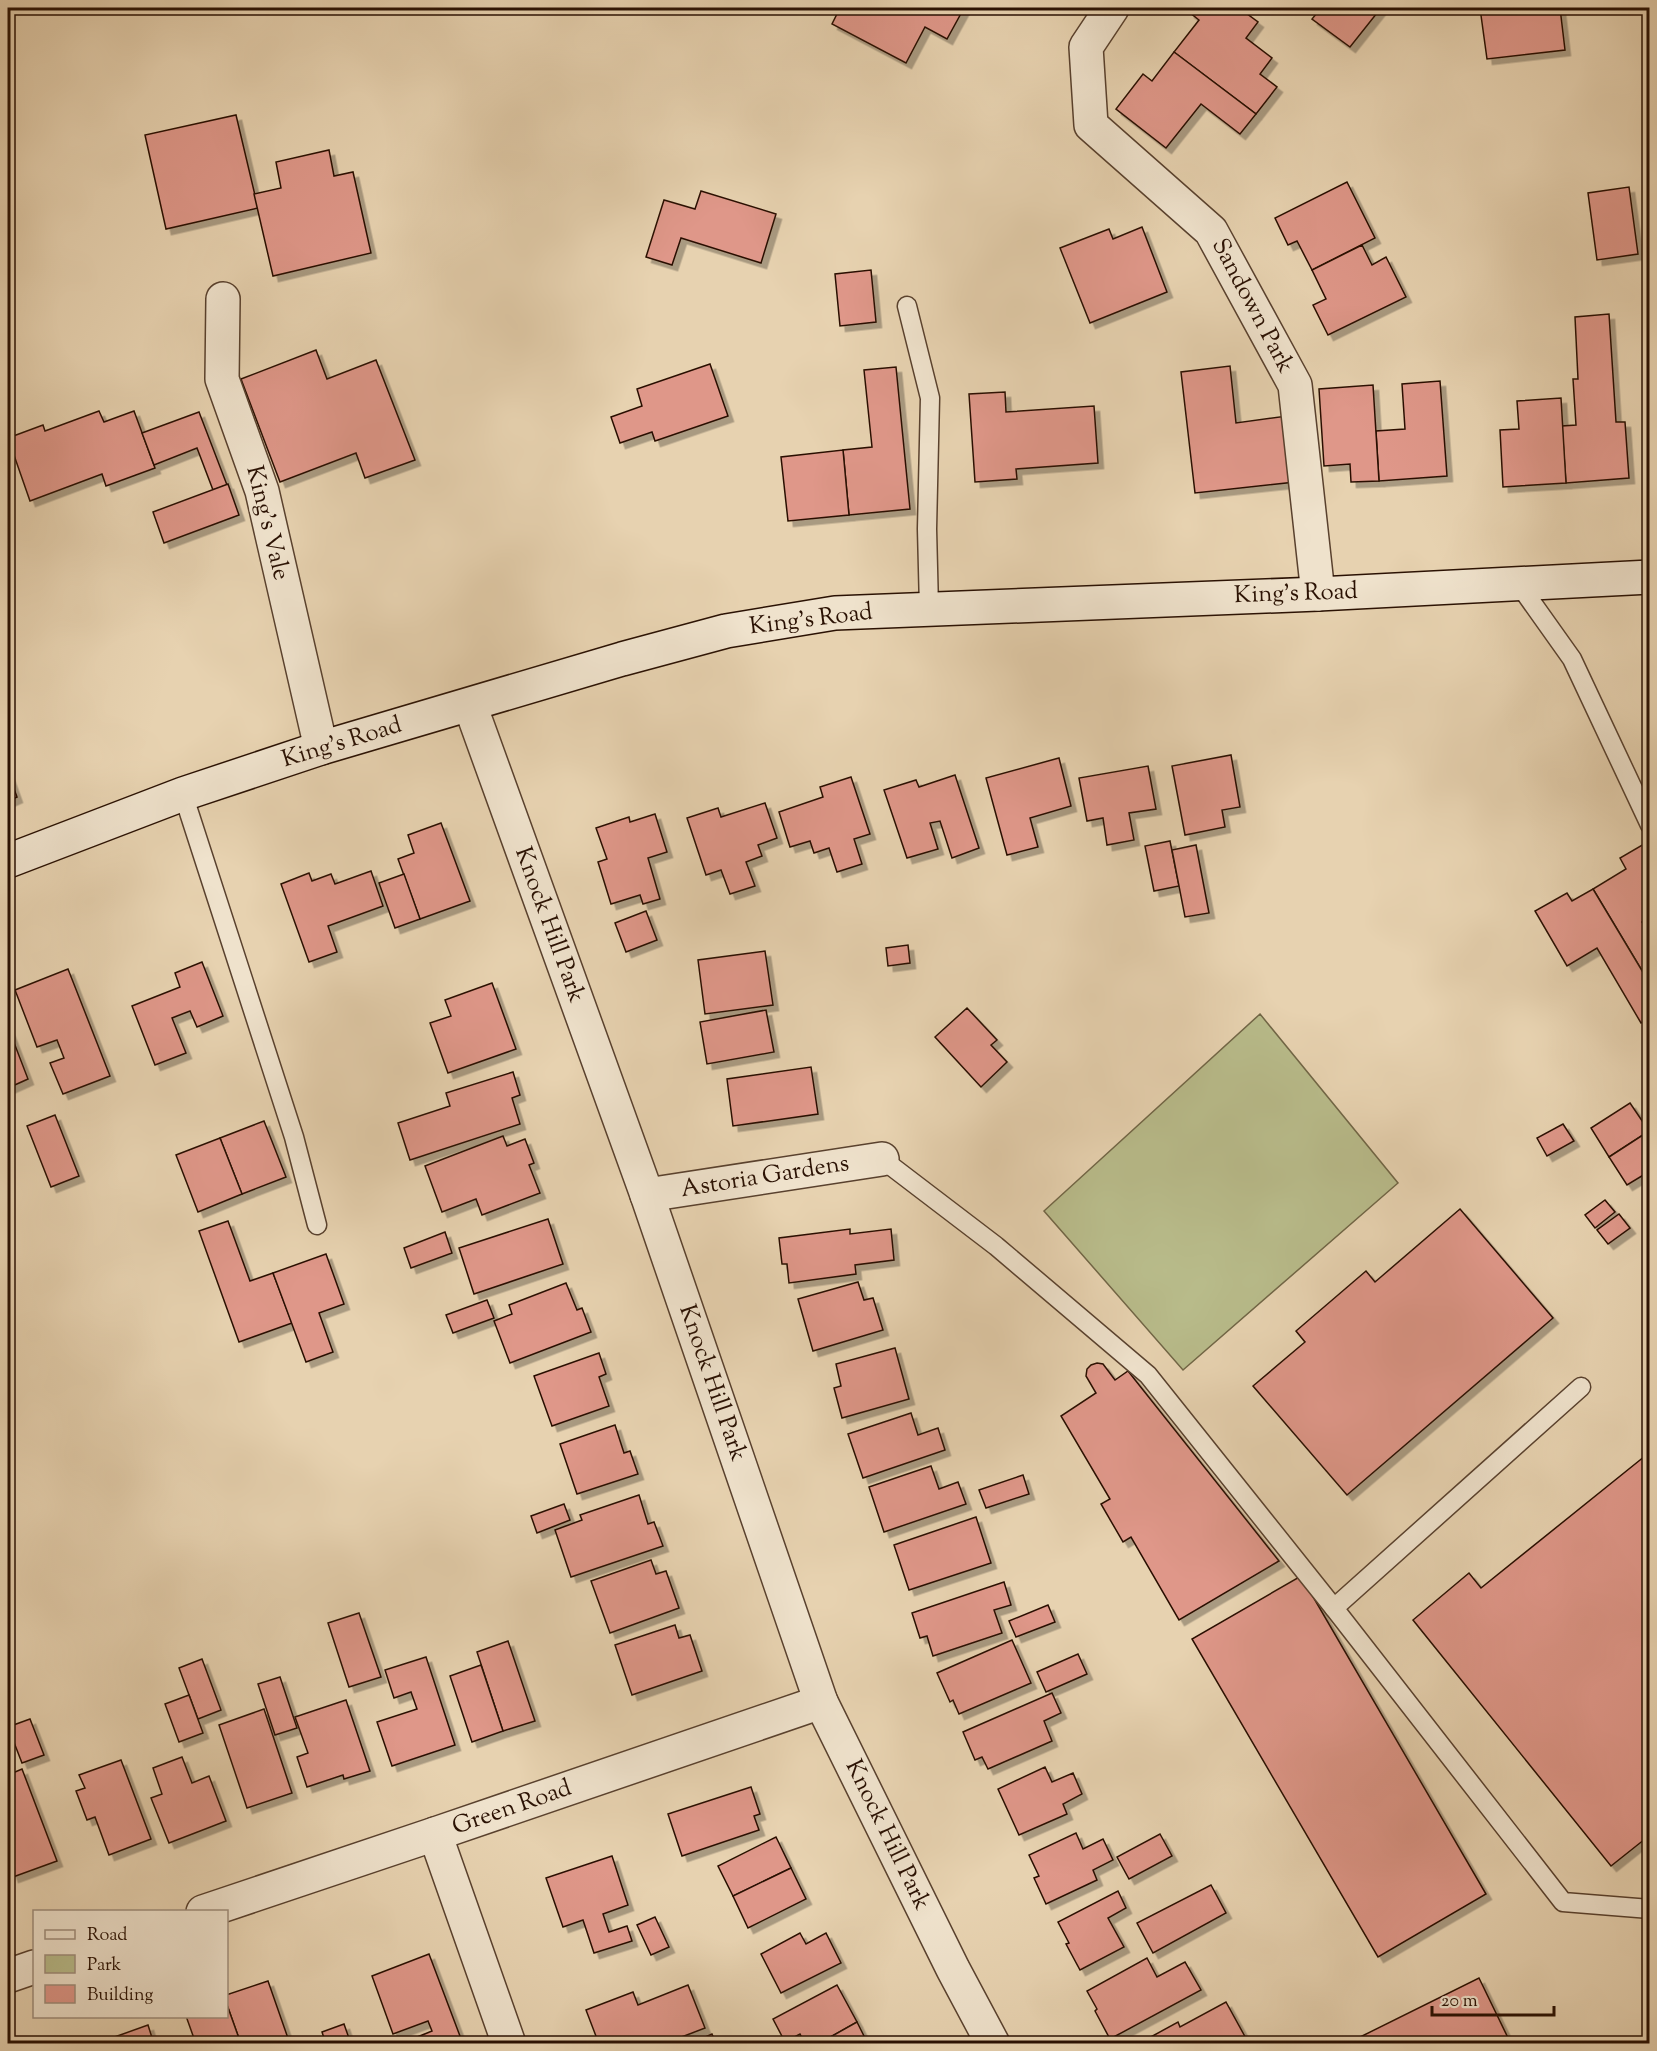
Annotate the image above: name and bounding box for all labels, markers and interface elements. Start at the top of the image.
street label: Sandown Park [1202,233,1302,379]
street label: King's Vale [236,462,298,584]
street label: King's Road [1233,575,1359,613]
street label: King's Road [747,596,875,644]
street label: King's Road [278,708,407,777]
street label: Knock Hill Park [505,842,593,1008]
street label: Astoria Gardens [679,1147,851,1207]
street label: Knock Hill Park [669,1300,755,1466]
street label: Knock Hill Park [836,1754,938,1916]
street label: Green Road [448,1772,577,1844]
legend [33,1910,228,2018]
text: Road [87,1923,127,1949]
text: Park [87,1953,122,1979]
scale bar [1432,1979,1554,2017]
text: Building [87,1983,153,2009]
text: 20 m [1441,1989,1478,2015]

